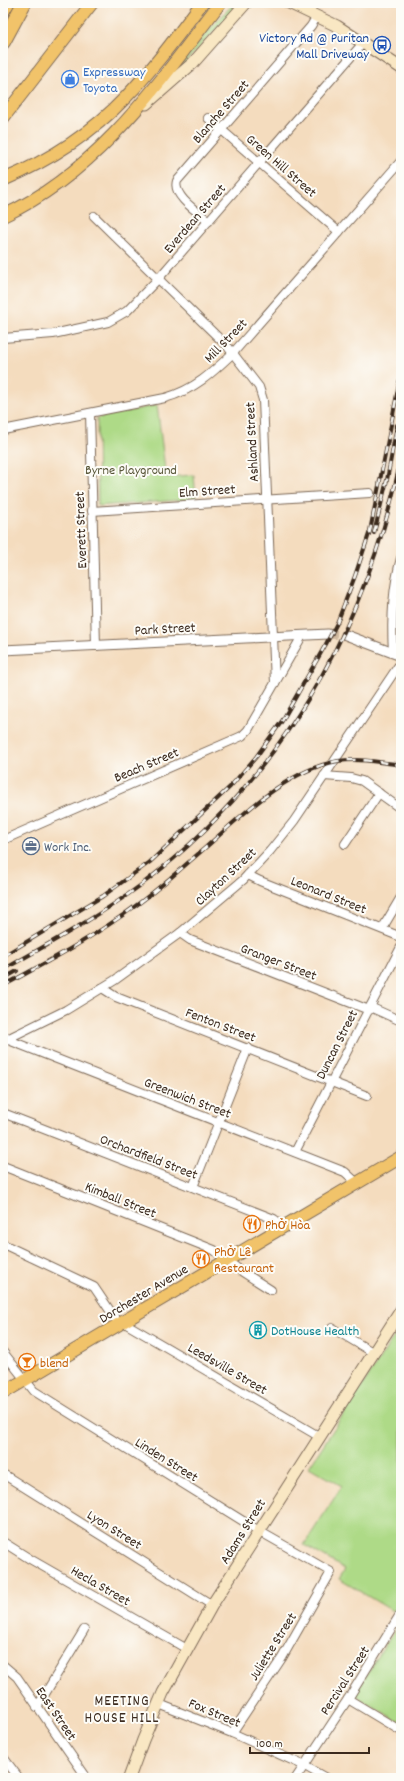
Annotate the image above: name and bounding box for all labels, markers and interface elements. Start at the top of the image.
place label: Victory Rd @ Puritan Mall Driveway [259,29,369,65]
bus stop icon: Victory Rd @ Puritan Mall Driveway [372,35,392,55]
place label: Expressway Toyota [83,63,146,99]
shop icon: Expressway Toyota [60,69,80,89]
street label: Blanche Street [188,76,255,148]
street label: Green Hill Street [241,130,320,203]
street label: Everdean Street [160,180,231,259]
street label: Mill Street [200,315,253,368]
street label: Ashland Street [241,401,265,482]
park label: Byrne Playground [85,461,177,481]
street label: Elm Street [178,480,236,504]
street label: Everett Street [71,491,93,569]
street label: Park Street [134,618,196,642]
street label: Beach Street [111,743,182,788]
office icon: Work Inc. [21,836,41,856]
place label: Work Inc. [44,838,91,858]
street label: Clayton Street [191,844,262,911]
street label: Leonard Street [287,872,369,920]
street label: Granger Street [237,939,319,987]
street label: Fenton Street [182,1003,258,1048]
street label: Duncan Street [312,1007,364,1083]
street label: Greenwich Street [141,1073,234,1125]
street label: Orchardfield Street [96,1130,200,1186]
street label: Kimball Street [82,1178,159,1224]
restaurant icon: Phở Hòa [242,1214,262,1234]
place label: Phở Hòa [265,1216,311,1236]
place label: Phở Lê Restaurant [214,1243,274,1279]
restaurant icon: Phở Lê Restaurant [191,1249,211,1269]
street label: Dorchester Avenue [96,1260,192,1329]
building icon: DotHouse Health [248,1320,268,1340]
place label: DotHouse Health [271,1322,359,1342]
street label: Leedsville Street [183,1339,271,1401]
bar icon: blend [17,1352,37,1372]
place label: blend [40,1354,69,1374]
street label: Linden Street [130,1433,201,1488]
street label: Adams Street [216,1496,272,1569]
street label: Lyon Street [83,1506,145,1555]
street label: Hecla Street [66,1562,134,1612]
street label: Juliette Street [245,1609,303,1685]
street label: Percival Street [316,1643,376,1720]
street label: East Street [30,1683,81,1745]
district label: MEETING HOUSE HILL [85,1691,159,1730]
street label: Fox Street [185,1694,243,1734]
scale bar [250,1729,369,1755]
text: 100 m [256,1736,283,1753]

